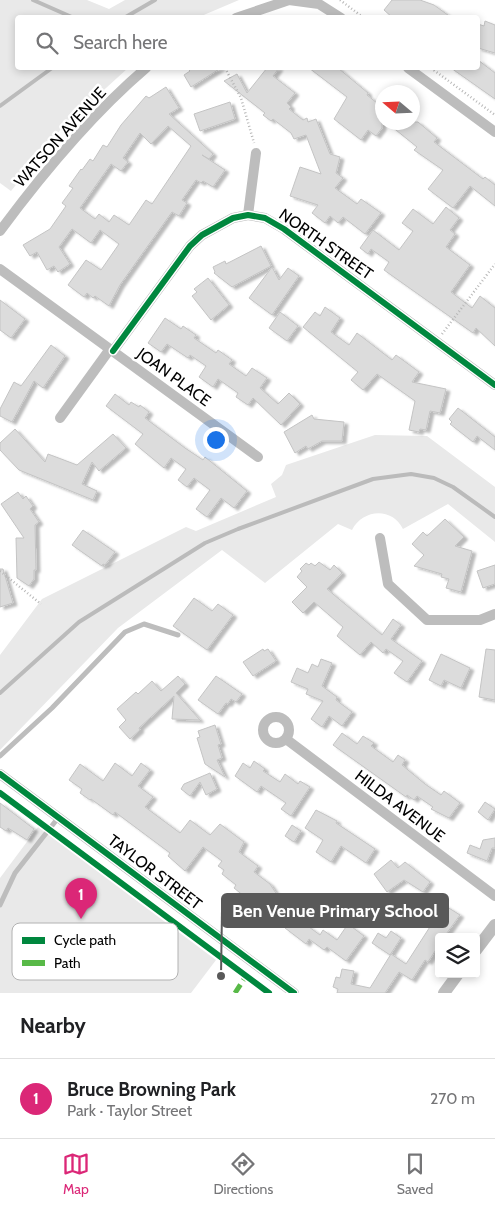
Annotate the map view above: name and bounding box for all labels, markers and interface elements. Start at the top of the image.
search box [15,15,480,70]
icon: search [33,29,61,57]
text: Search here [73,31,167,54]
street label: WATSON AVENUE [10,83,110,191]
north arrow [375,85,420,130]
street label: NORTH STREET [275,205,377,284]
street label: JOAN PLACE [133,343,215,410]
your location [203,427,229,453]
street label: HILDA AVENUE [351,766,449,846]
street label: TAYLOR STREET [104,831,206,914]
pin: 1 [65,878,97,919]
callout: Ben Venue Primary School [222,894,448,927]
text: Ben Venue Primary School [232,900,438,922]
legend [12,923,178,980]
text: Cycle path [54,931,116,949]
map controls [435,933,480,978]
button: layers [435,933,480,978]
text: Path [54,954,81,972]
text: Nearby [20,1013,86,1038]
text: Bruce Browning Park [67,1078,236,1101]
text: 1 [33,1089,39,1108]
text: 270 m [430,1089,475,1108]
text: Park · Taylor Street [67,1101,192,1120]
tab: Map [62,1150,90,1198]
tab: Directions [213,1150,273,1198]
tab: Saved [397,1150,433,1198]

